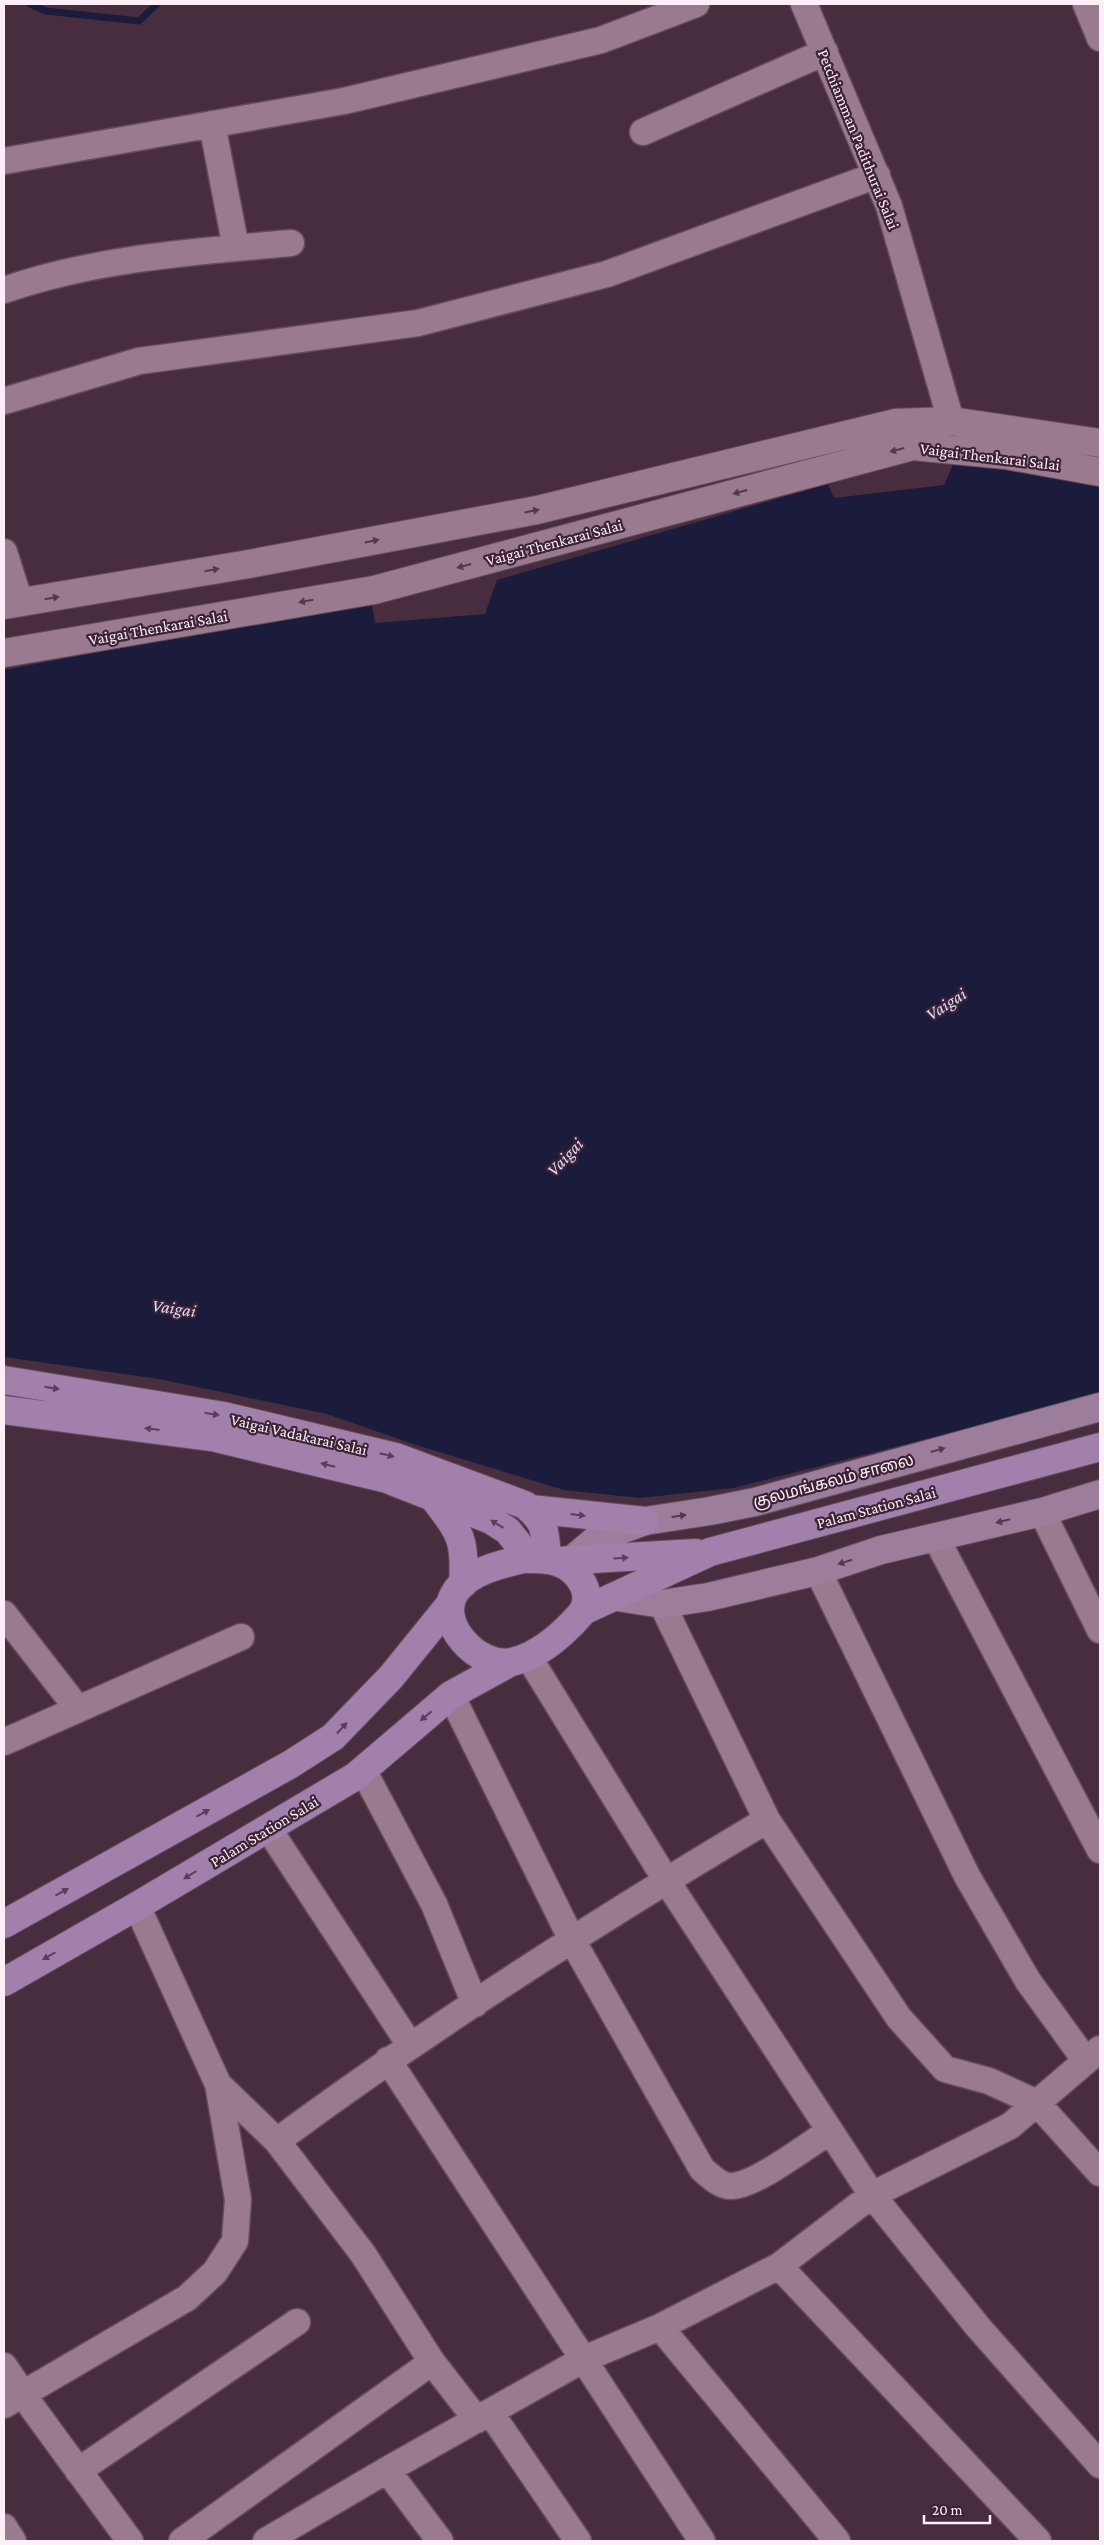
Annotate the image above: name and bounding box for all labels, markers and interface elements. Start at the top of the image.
street label: Petchiamman Padithurai Salai [815,47,902,231]
street label: Vaigai Thenkarai Salai [919,439,1061,475]
one-way arrow [889,446,904,454]
one-way arrow [732,488,747,496]
one-way arrow [524,507,539,515]
street label: Vaigai Thenkarai Salai [484,516,625,570]
one-way arrow [364,537,380,545]
one-way arrow [457,562,472,570]
one-way arrow [204,566,220,574]
one-way arrow [44,593,60,601]
one-way arrow [298,598,314,606]
street label: Vaigai Thenkarai Salai [87,607,229,649]
water label: Vaigai [922,984,970,1024]
water label: Vaigai [543,1134,587,1180]
water label: Vaigai [151,1295,197,1321]
one-way arrow [44,1384,60,1392]
one-way arrow [205,1410,221,1418]
street label: Vaigai Vadakarai Salai [229,1411,369,1459]
one-way arrow [143,1425,159,1433]
one-way arrow [931,1446,946,1454]
one-way arrow [380,1451,395,1459]
street label: குலமங்கலம் சாலை [751,1451,916,1513]
one-way arrow [320,1461,335,1469]
street label: Palam Station Salai [815,1483,937,1532]
one-way arrow [570,1511,586,1519]
one-way arrow [672,1511,688,1519]
one-way arrow [995,1517,1010,1525]
one-way arrow [491,1520,504,1529]
one-way arrow [613,1553,629,1561]
one-way arrow [838,1559,853,1566]
one-way arrow [419,1711,432,1722]
one-way arrow [336,1723,348,1735]
street label: Palam Station Salai [207,1793,321,1870]
one-way arrow [197,1808,210,1817]
one-way arrow [183,1870,196,1879]
one-way arrow [54,1888,69,1896]
one-way arrow [42,1952,57,1960]
scale bar [924,2492,990,2524]
text: 20 m [932,2502,963,2518]

